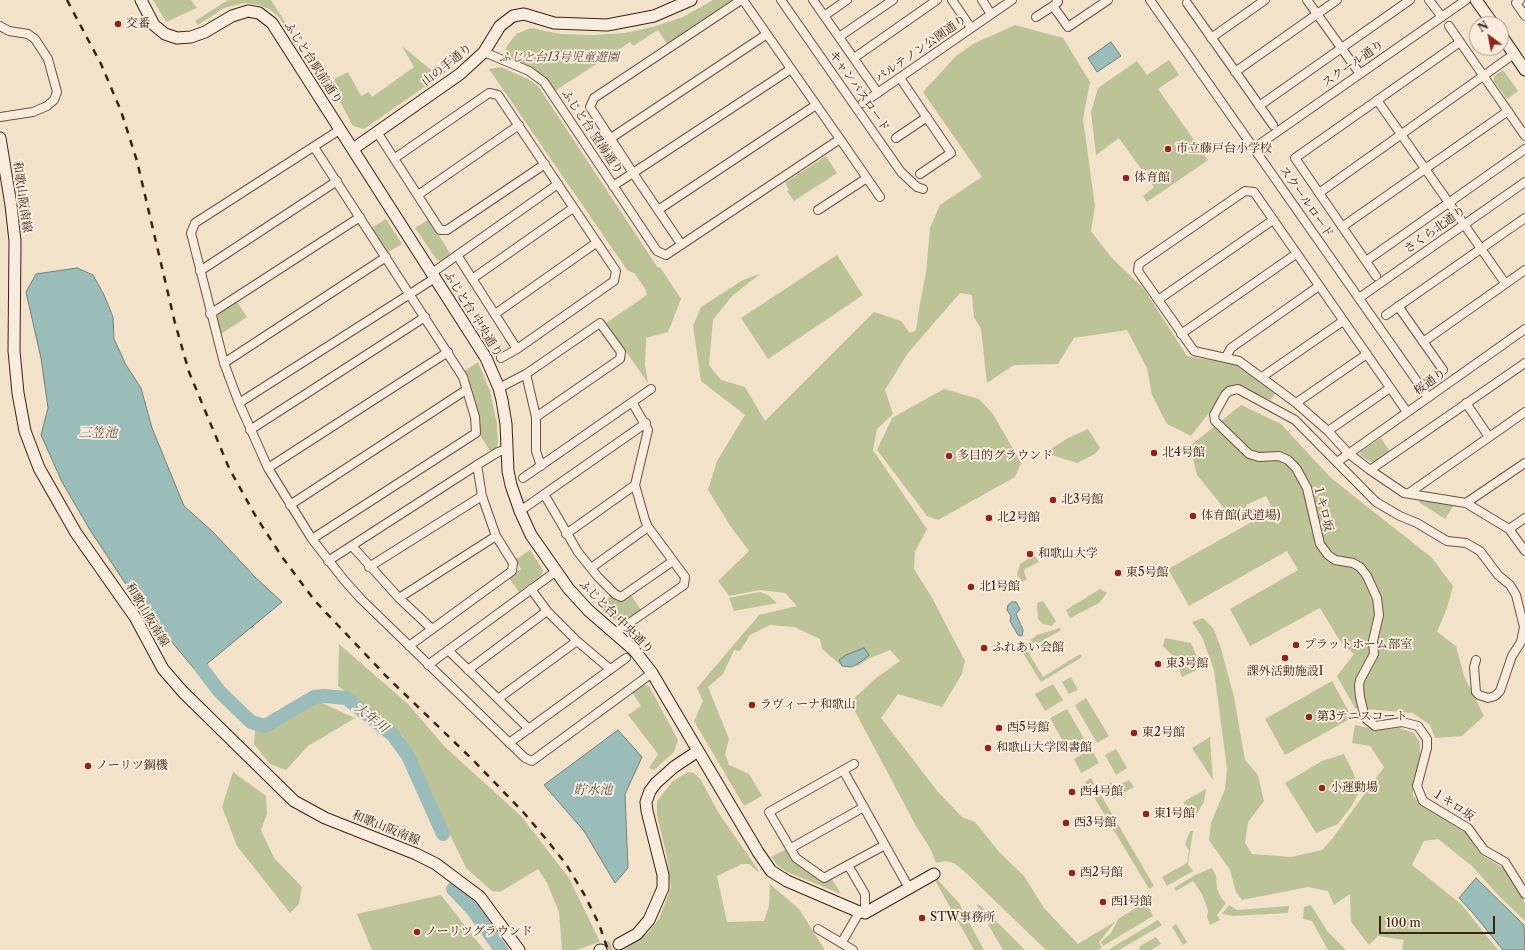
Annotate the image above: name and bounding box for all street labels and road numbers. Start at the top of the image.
street label: パルテノン公園通り [873,12,969,86]
street label: ふじと台駅前通り [281,19,345,107]
street label: スクール通り [1319,37,1387,91]
street label: 山の手通り [419,41,475,89]
street label: キャンパスロード [826,48,892,134]
street label: ふじと台 望海通り [558,87,626,177]
street label: 和歌山阪南線 [10,160,34,234]
street label: スクールロード [1276,163,1336,241]
street label: さくら北通り [1401,203,1469,257]
street label: ふじと台 中央通り [441,268,505,360]
street label: 桜通り [1411,366,1449,398]
street label: １キロ坂 [1310,483,1336,533]
street label: ふじと台 中央通り [576,577,656,657]
street label: 和歌山阪南線 [122,580,172,650]
street label: １キロ坂 [1429,786,1477,824]
street label: 和歌山阪南線 [350,808,422,848]

